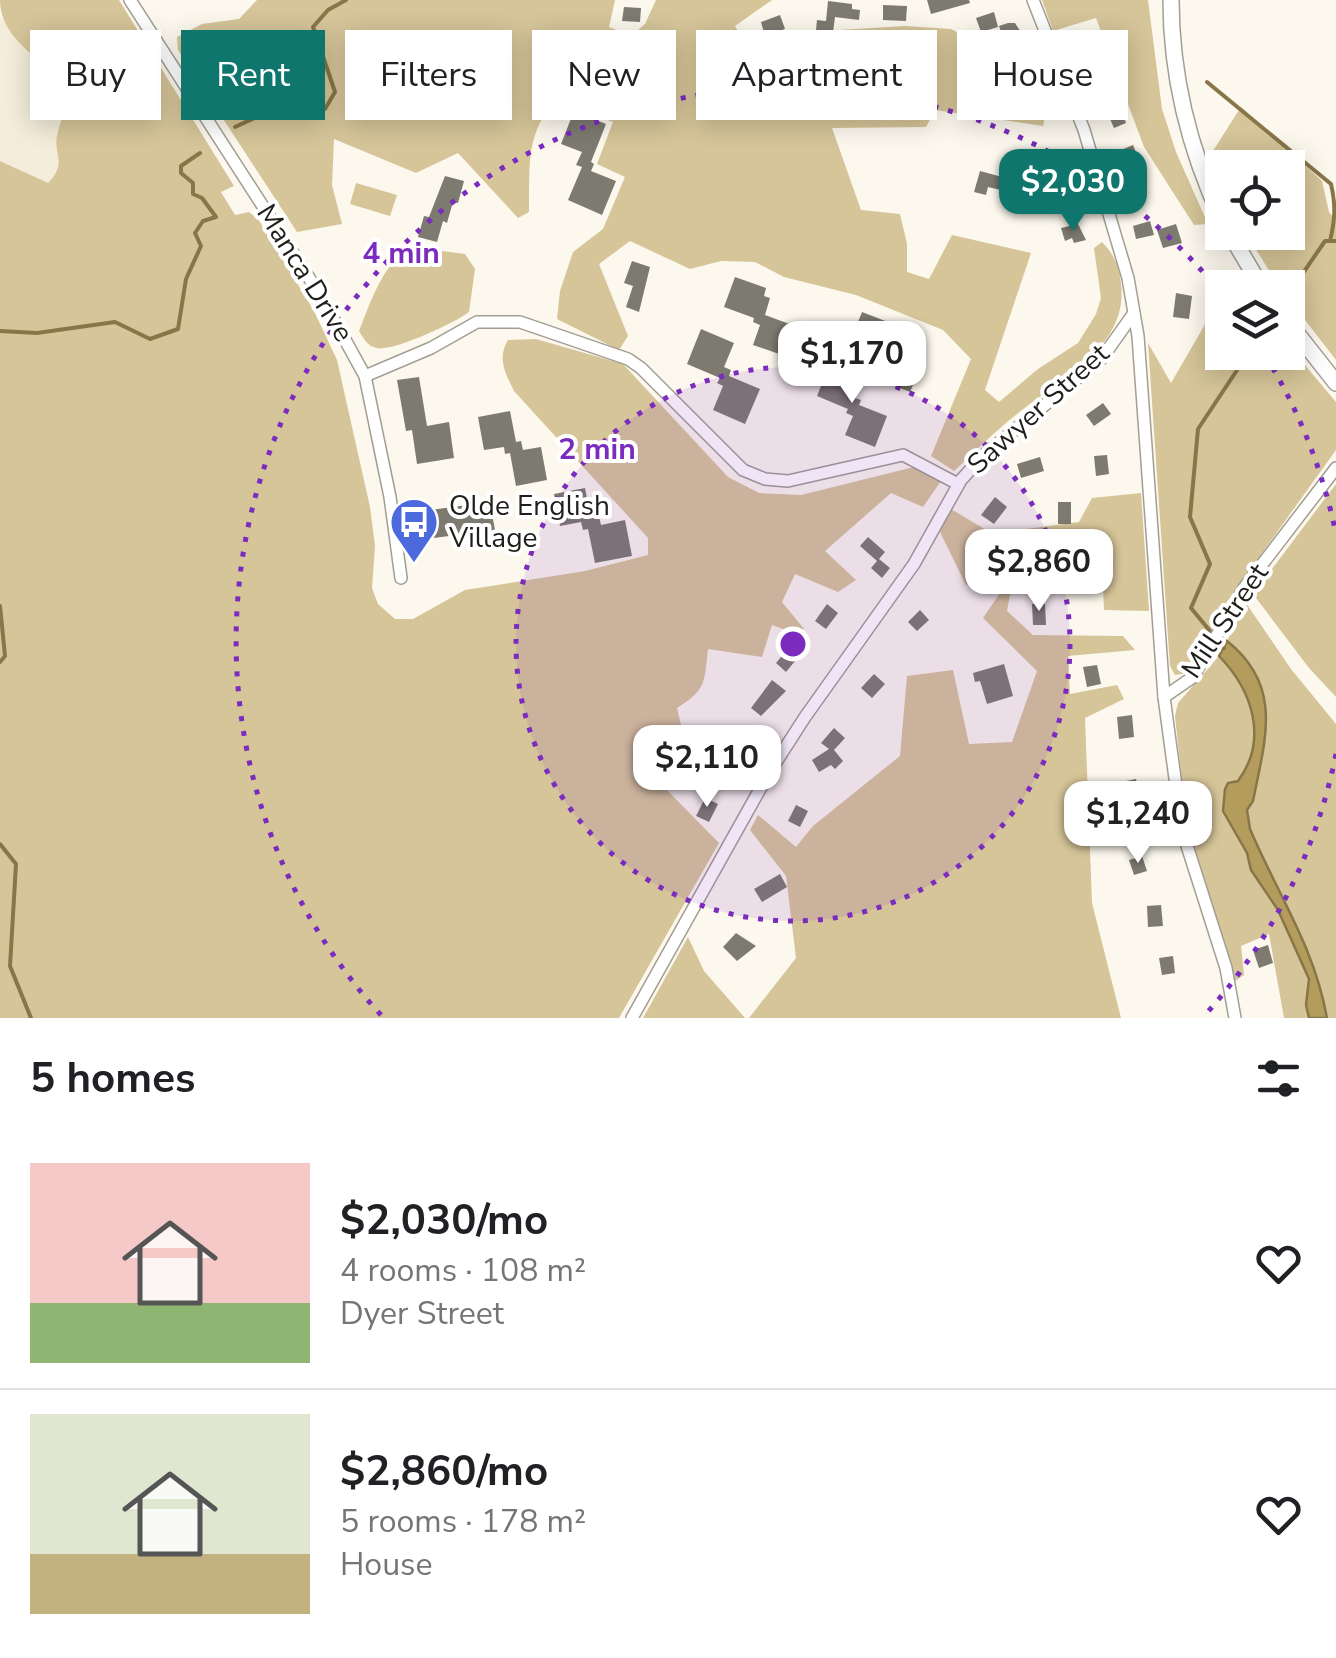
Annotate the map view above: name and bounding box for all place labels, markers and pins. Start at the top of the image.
pin: $2,030 [992,149,1154,234]
pin: $1,170 [771,321,933,406]
place label: Olde English Village [448,487,610,557]
bus stop icon: Olde English Village [388,496,440,564]
pin: $2,860 [958,529,1120,614]
centre of rings [775,626,811,662]
pin: $2,110 [626,725,788,810]
pin: $1,240 [1057,781,1219,866]

